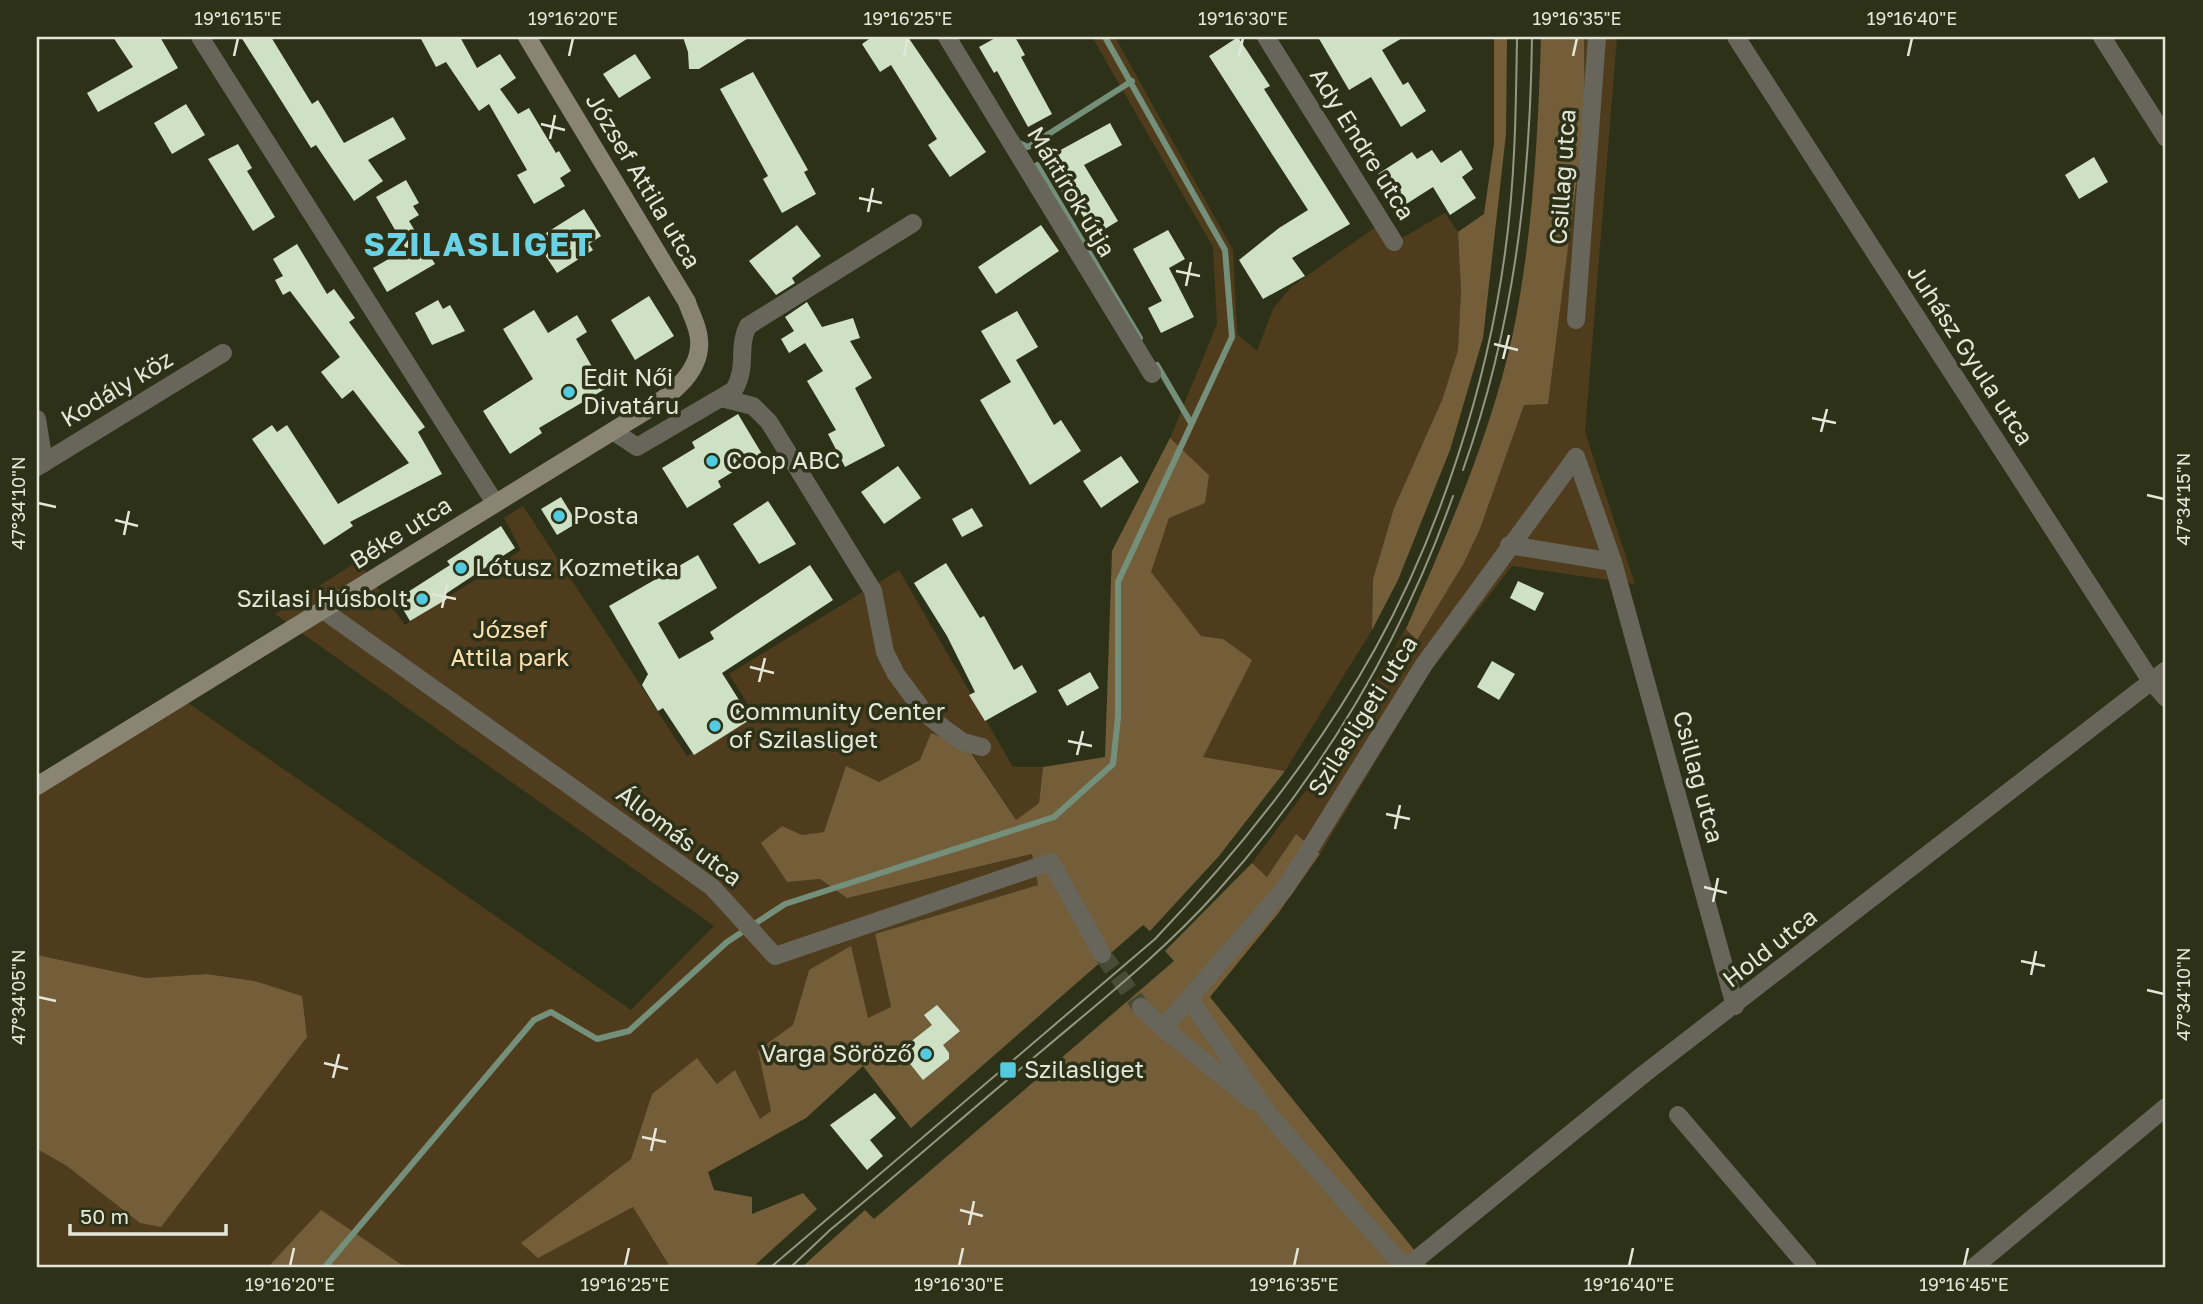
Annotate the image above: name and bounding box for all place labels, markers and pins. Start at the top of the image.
place label: Edit Női Divatáru [583,362,679,419]
marker: Edit Női Divatáru [561,384,577,400]
place label: Coop ABC [726,445,840,474]
marker: Coop ABC [704,453,720,469]
place label: Posta [573,500,639,529]
marker: Posta [551,508,567,524]
place label: Lótusz Kozmetika [475,552,679,581]
marker: Lótusz Kozmetika [453,560,469,576]
place label: Szilasi Húsbolt [236,583,408,612]
marker: Szilasi Húsbolt [414,591,430,607]
place label: Community Center of Szilasliget [729,696,945,753]
marker: Community Center of Szilasliget [707,718,723,734]
place label: Varga Söröző [760,1038,912,1067]
marker: Varga Söröző [918,1046,934,1062]
place label: Szilasliget [1024,1054,1144,1083]
marker: Szilasliget [998,1060,1018,1080]

